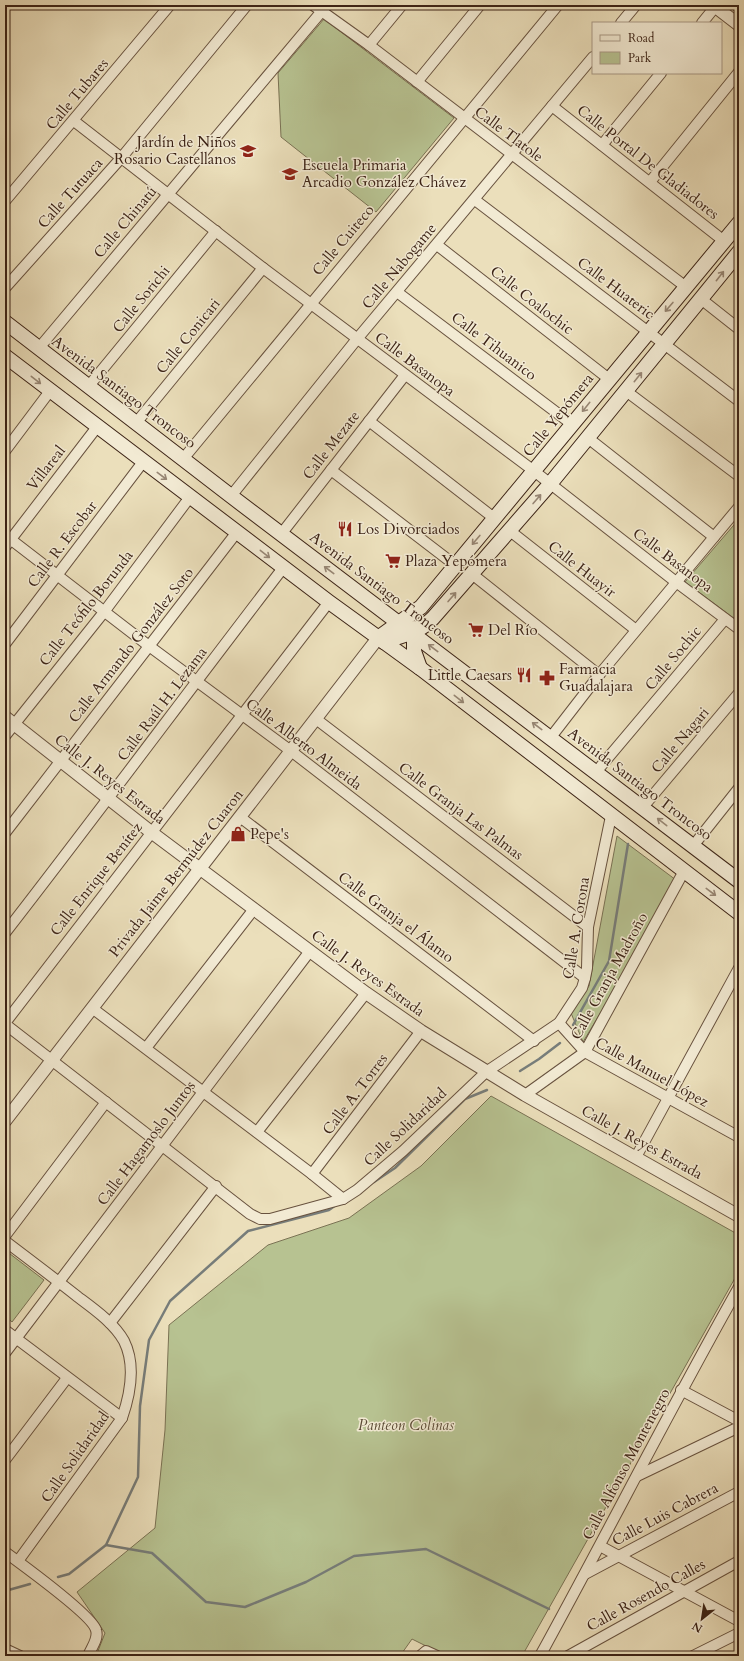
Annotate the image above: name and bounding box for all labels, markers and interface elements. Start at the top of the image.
legend [592,22,722,74]
text: Road [628,30,655,46]
text: Park [628,50,652,66]
street label: Calle Tubares [41,54,113,134]
street label: Calle Portal De Gladiadores [573,100,723,224]
street label: Calle Tlatole [471,102,548,167]
place label: Jardín de Niños Rosario Castellanos [114,132,236,169]
school or university icon: Jardín de Niños Rosario Castellanos [239,142,257,160]
street label: Calle Tutuaca [33,153,107,233]
place label: Escuela Primaria Arcadio González Chávez [302,155,466,192]
school or university icon: Escuela Primaria Arcadio González Chávez [281,165,299,183]
street label: Calle Chinatú [89,182,161,262]
street label: Calle Cuiteco [307,200,379,280]
street label: Calle Nabogame [357,219,441,313]
street label: Calle Huateric [573,252,659,324]
street label: Calle Sorichi [108,261,174,337]
street label: Calle Coalochic [486,261,578,339]
one-way arrow [715,271,724,282]
street label: Calle Conicari [151,294,225,378]
one-way arrow [664,302,674,312]
street label: Calle Tihuanico [447,307,541,385]
street label: Calle Basanopa [371,327,460,401]
street label: Avenida Santiago Troncoso [48,331,200,453]
street label: Calle Yepómera [518,369,598,461]
one-way arrow [633,372,642,383]
one-way arrow [30,376,41,385]
one-way arrow [582,402,591,413]
street label: Calle Mezate [298,406,364,484]
street label: Villareal [22,441,70,495]
one-way arrow [156,472,167,480]
one-way arrow [533,494,542,504]
street label: Calle R. Escobar [23,496,102,592]
place label: Los Divorciados [357,519,459,539]
restaurant icon: Los Divorciados [336,520,354,538]
street label: Calle Basanopa [629,523,718,597]
street label: Avenida Santiago Troncoso [306,527,458,649]
one-way arrow [472,534,481,545]
street label: Calle Huayir [544,536,621,602]
street label: Calle Teófilo Borunda [34,546,138,670]
one-way arrow [260,550,271,559]
place label: Plaza Yepómera [405,551,507,571]
supermarket icon: Plaza Yepómera [384,552,402,570]
street label: Calle Armando González Soto [64,563,198,727]
one-way arrow [324,566,335,574]
one-way arrow [447,592,456,602]
place label: Del Río [488,620,538,640]
supermarket icon: Del Río [467,621,485,639]
street label: Calle Sochic [640,622,706,694]
street label: Calle Raúl H. Lezama [112,642,212,765]
one-way arrow [427,644,438,653]
place label: Farmacia Guadalajara [559,659,634,696]
place label: Little Caesars [428,665,512,685]
restaurant icon: Little Caesars [515,666,533,684]
pharmacy icon: Farmacia Guadalajara [538,669,556,687]
street label: Calle Alberto Almeida [242,694,367,795]
one-way arrow [454,695,465,703]
street label: Calle Nagari [647,703,713,777]
one-way arrow [531,722,542,731]
street label: Avenida Santiago Troncoso [564,723,716,845]
street label: Calle J. Reyes Estrada [50,729,170,829]
street label: Calle Granja Las Palmas [394,757,528,865]
street label: Privada Jaime Bermúdez Cuaron [104,785,248,961]
street label: Calle Enrique Benítez [45,818,147,940]
one-way arrow [657,818,668,826]
place label: Pepe's [250,824,289,844]
shop icon: Pepe's [229,825,247,843]
street label: Calle Granja el Álamo [334,867,458,967]
street label: Calle A. Corona [558,875,594,980]
one-way arrow [706,888,717,896]
street label: Calle Granja Madroño [566,909,652,1043]
street label: Calle J. Reyes Estrada [307,925,429,1021]
street label: Calle Manuel López [592,1032,713,1112]
street label: Calle A. Torres [318,1049,392,1139]
street label: Calle Hagamoslo Juntos [92,1076,200,1210]
street label: Calle Solidaridad [359,1083,451,1171]
street label: Calle J. Reyes Estrada [578,1100,707,1184]
street label: Calle Alfonso Montenegro [578,1385,674,1543]
street label: Calle Solidaridad [36,1408,114,1506]
park label: Panteon Colinas [358,1415,454,1435]
street label: Calle Luis Cabrera [609,1477,722,1550]
street label: Calle Rosendo Calles [583,1554,709,1636]
north arrow [682,1599,722,1639]
text: N [689,1618,705,1636]

